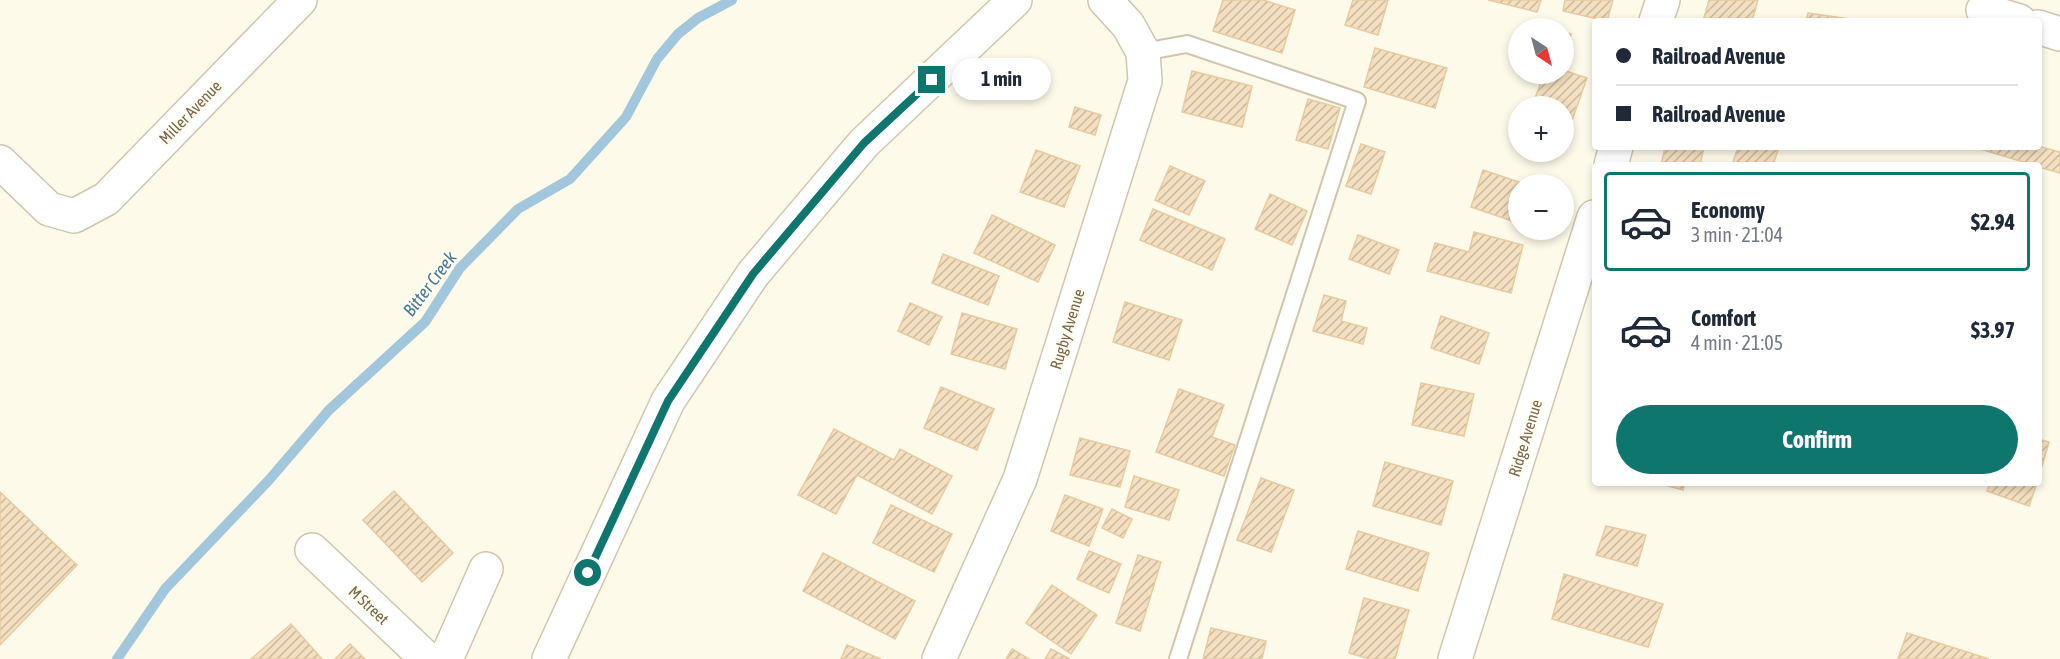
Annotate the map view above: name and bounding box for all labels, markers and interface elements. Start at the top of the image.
north arrow [1508,18,1574,84]
map controls [1508,18,1574,240]
text: Railroad Avenue [1652,43,1786,69]
callout: 1 min [953,59,1052,101]
route end [918,66,945,93]
text: 1 min [981,67,1022,90]
street label: Miller Avenue [155,77,225,147]
button: + [1508,96,1574,162]
text: Railroad Avenue [1652,101,1786,127]
button: − [1508,174,1574,240]
icon: car [1619,195,1673,249]
text: Economy [1691,197,1765,223]
text: $2.94 [1971,209,2015,235]
text: 3 min · 21:04 [1691,223,1783,246]
water label: Bitter Creek [398,246,461,320]
street label: Rugby Avenue [1046,287,1089,372]
icon: car [1619,303,1673,357]
text: Comfort [1691,305,1756,331]
text: $3.97 [1971,317,2015,343]
text: 4 min · 21:05 [1691,331,1783,354]
street label: Ridge Avenue [1505,397,1546,479]
button: Confirm [1616,405,2018,474]
route start [574,559,601,586]
street label: M Street [345,582,393,628]

